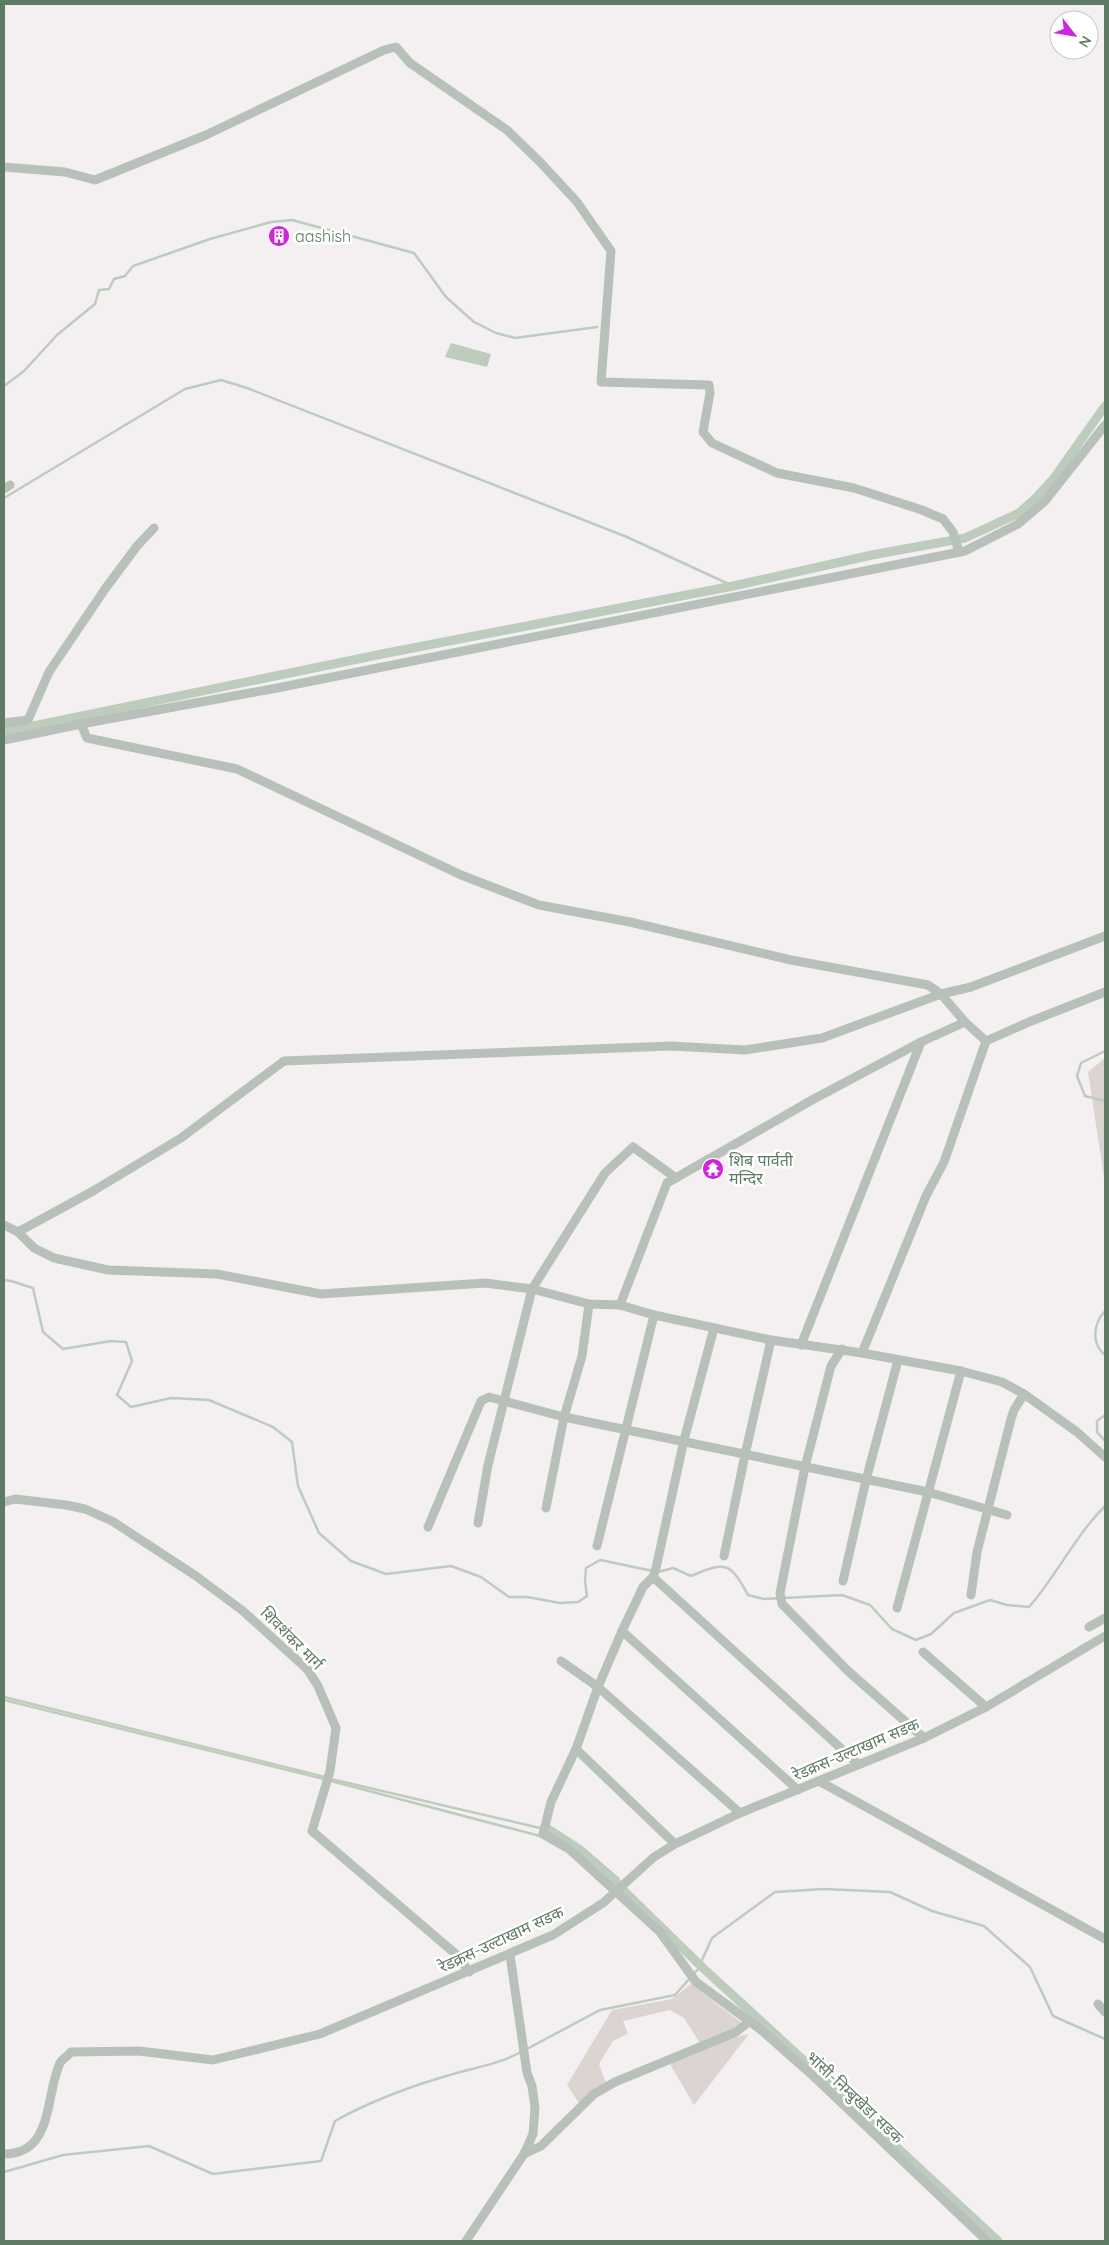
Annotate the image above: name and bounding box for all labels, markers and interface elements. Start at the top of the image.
north arrow [1049,10,1099,60]
text: N [1075,33,1096,51]
building icon: aashish [267,224,291,248]
place label: aashish [295,226,351,246]
place label: शिब पार्वती मन्दिर [729,1150,794,1188]
temple icon: शिब पार्वती मन्दिर [701,1157,725,1181]
street label: शिवशंकर मार्ग [256,1602,328,1674]
street label: रेडक्रस-उल्टाखाम सडक [789,1713,923,1785]
street label: रेडक्रस-उल्टाखाम सडक [435,1901,567,1977]
street label: भांसी-निम्बुखेडा सडक [802,2047,908,2148]

